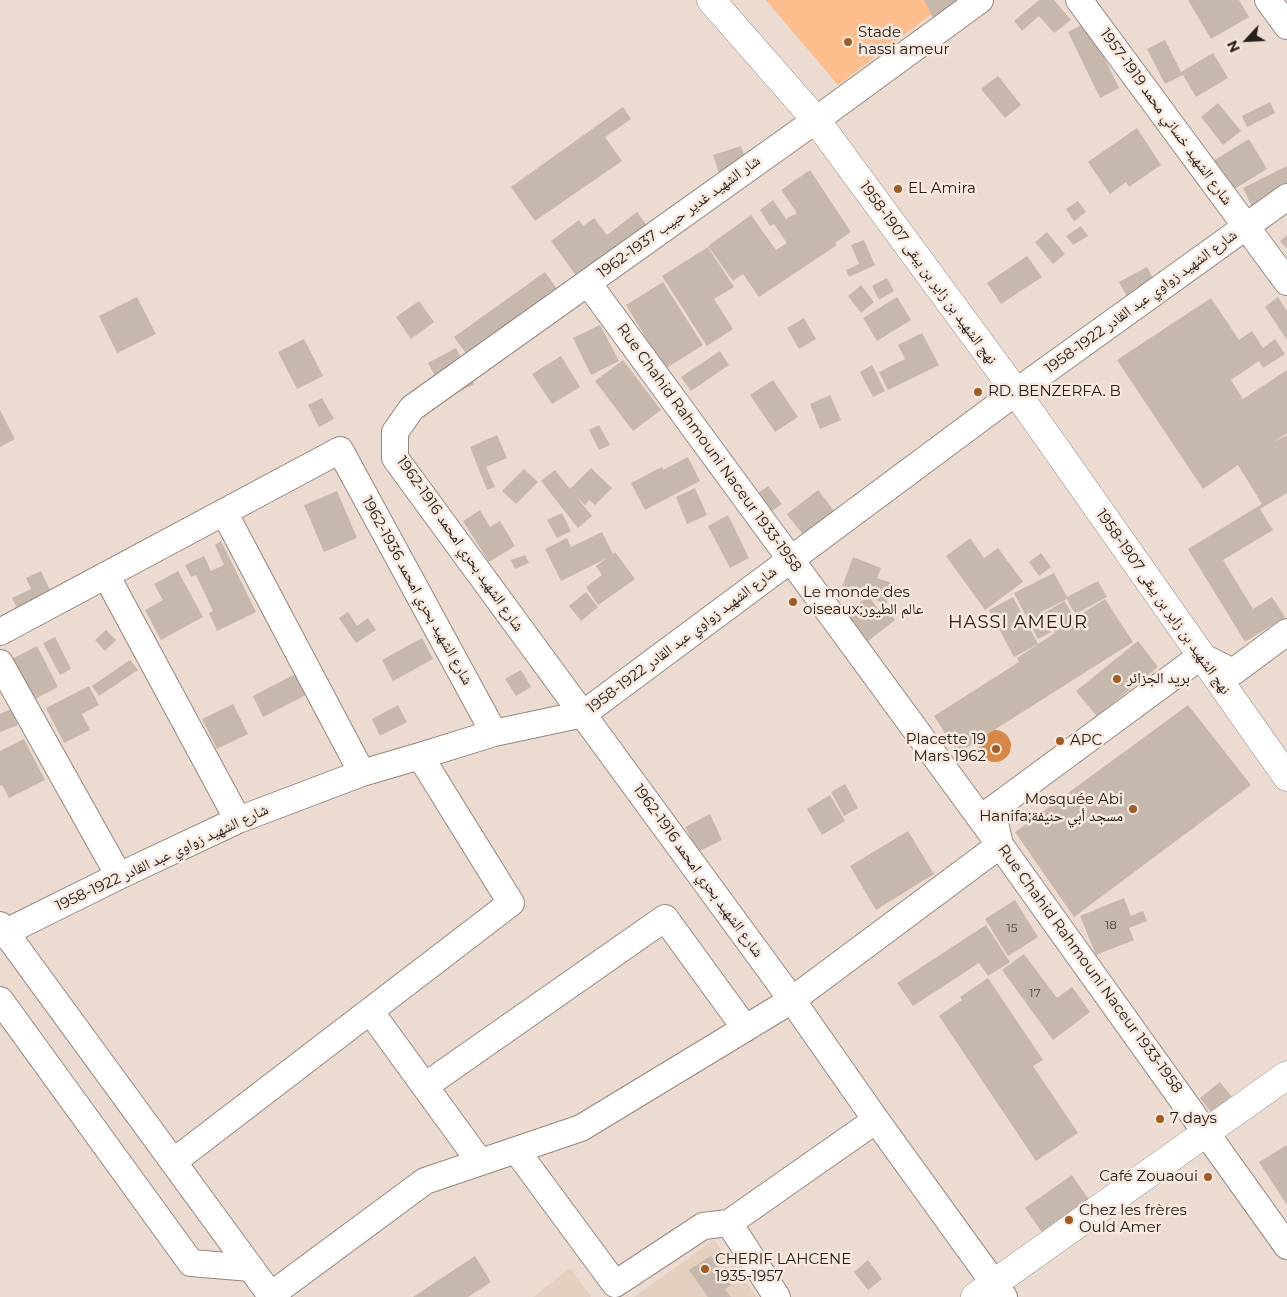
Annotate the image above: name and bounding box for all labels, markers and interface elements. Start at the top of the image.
north arrow [1222,15,1272,65]
place label: Stade hassi ameur [858,24,950,59]
street label: شارع الشهيد خساني محمد 1919-1957 [1096,25,1236,209]
marker: Stade hassi ameur [842,36,854,48]
text: N [1223,37,1244,55]
street label: شار الشهيد غدير حبيب 1937-1962 [594,152,764,282]
street label: نهج الشهيد بن زاير بن يبقى 1907-1958 [856,178,1000,368]
place label: EL Amira [908,180,976,198]
marker: EL Amira [892,183,904,195]
street label: شارع الشهيد زواوي عبد القادر 1922-1958 [1041,226,1241,378]
street label: Rue Chahid Rahmouni Naceur 1933-1958 [613,320,805,576]
place label: RD. BENZERFA. B [988,383,1121,401]
marker: RD. BENZERFA. B [972,386,984,398]
street label: شارع الشهيد بحري امحمد 1916-1962 [393,453,527,635]
street label: شارع الشهيد بحري امحمد 1936-1962 [358,494,476,688]
street label: نهج الشهيد بن زاير بن يبقى 1907-1958 [1092,506,1234,698]
street label: شارع الشهيد زواوي عبد القادر 1922-1958 [584,563,780,717]
place label: Le monde des oiseaux;عالم الطيور [803,584,923,619]
marker: Le monde des oiseaux;عالم الطيور [787,596,799,608]
district label: HASSI AMEUR [947,612,1089,634]
place label: بريد الجزائر [1127,670,1190,688]
marker: بريد الجزائر [1111,673,1123,685]
place label: Placette 19 Mars 1962 [906,731,986,766]
place label: APC [1070,732,1102,750]
marker: APC [1054,735,1066,747]
marker: Placette 19 Mars 1962 [990,743,1002,755]
street label: شارع الشهيد بحري امحمد 1916-1962 [629,781,767,961]
place label: Mosquée Abi Hanifa;مسجد أبي حنيفة [979,791,1123,826]
street label: شارع الشهيد زواوي عبد القادر 1922-1958 [53,801,271,915]
marker: Mosquée Abi Hanifa;مسجد أبي حنيفة [1127,803,1139,815]
street label: Rue Chahid Rahmouni Naceur 1933-1958 [994,841,1186,1097]
house number: 18 [1105,918,1117,932]
house number: 15 [1006,921,1018,935]
house number: 17 [1029,986,1041,1000]
place label: 7 days [1170,1110,1217,1128]
marker: 7 days [1154,1113,1166,1125]
place label: Café Zouaoui [1099,1168,1198,1186]
marker: Café Zouaoui [1202,1171,1214,1183]
place label: Chez les frères Ould Amer [1079,1202,1187,1237]
marker: Chez les frères Ould Amer [1063,1214,1075,1226]
place label: CHERIF LAHCENE 1935-1957 [715,1251,851,1286]
marker: CHERIF LAHCENE 1935-1957 [699,1263,711,1275]

